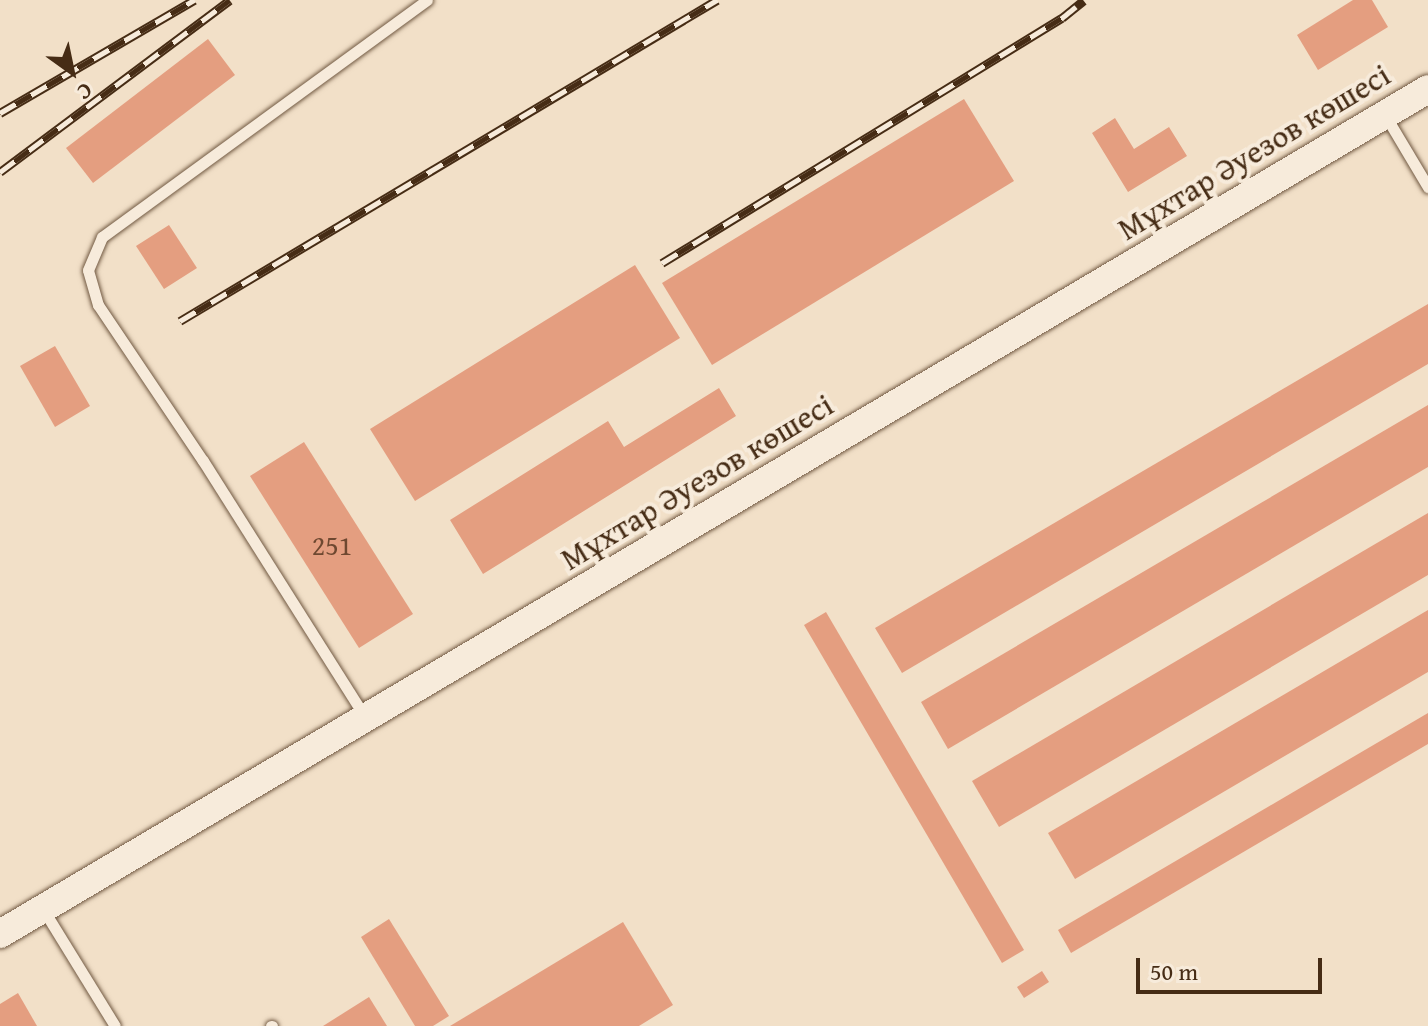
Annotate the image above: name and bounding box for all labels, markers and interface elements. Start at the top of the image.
north arrow [32,32,112,112]
street label: Мұхтар Әуезов көшесі [1111,56,1397,248]
text: С [71,75,99,109]
street label: Мұхтар Әуезов көшесі [554,386,840,578]
house number: 251 [312,528,352,562]
scale bar [1140,942,1326,992]
text: 50 m [1150,954,1198,989]

